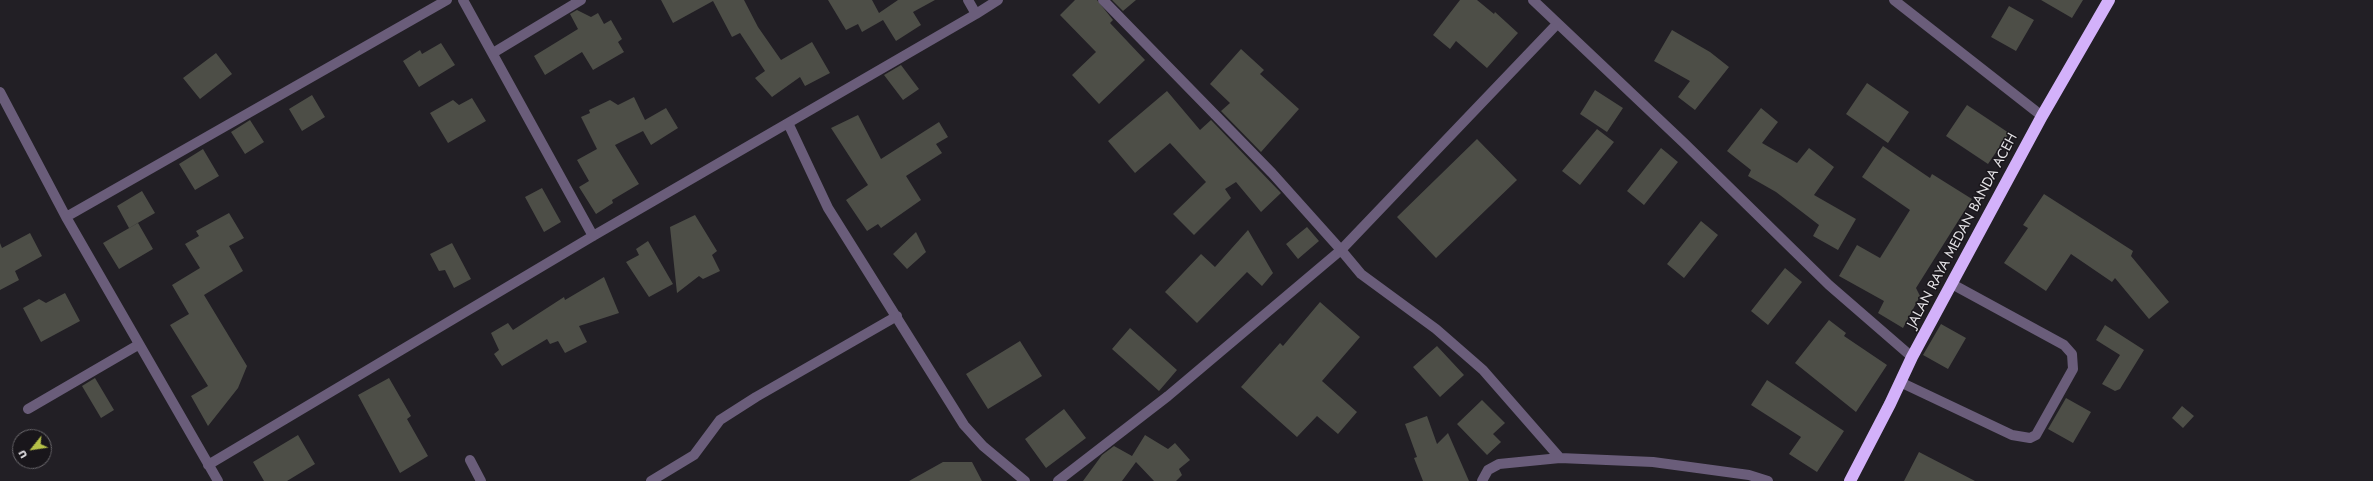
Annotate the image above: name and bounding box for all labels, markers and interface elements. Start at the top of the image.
street label: JALAN RAYA MEDAN BANDA ACEH [1904,131,2022,331]
north arrow [12,429,52,469]
text: U [14,447,31,462]

